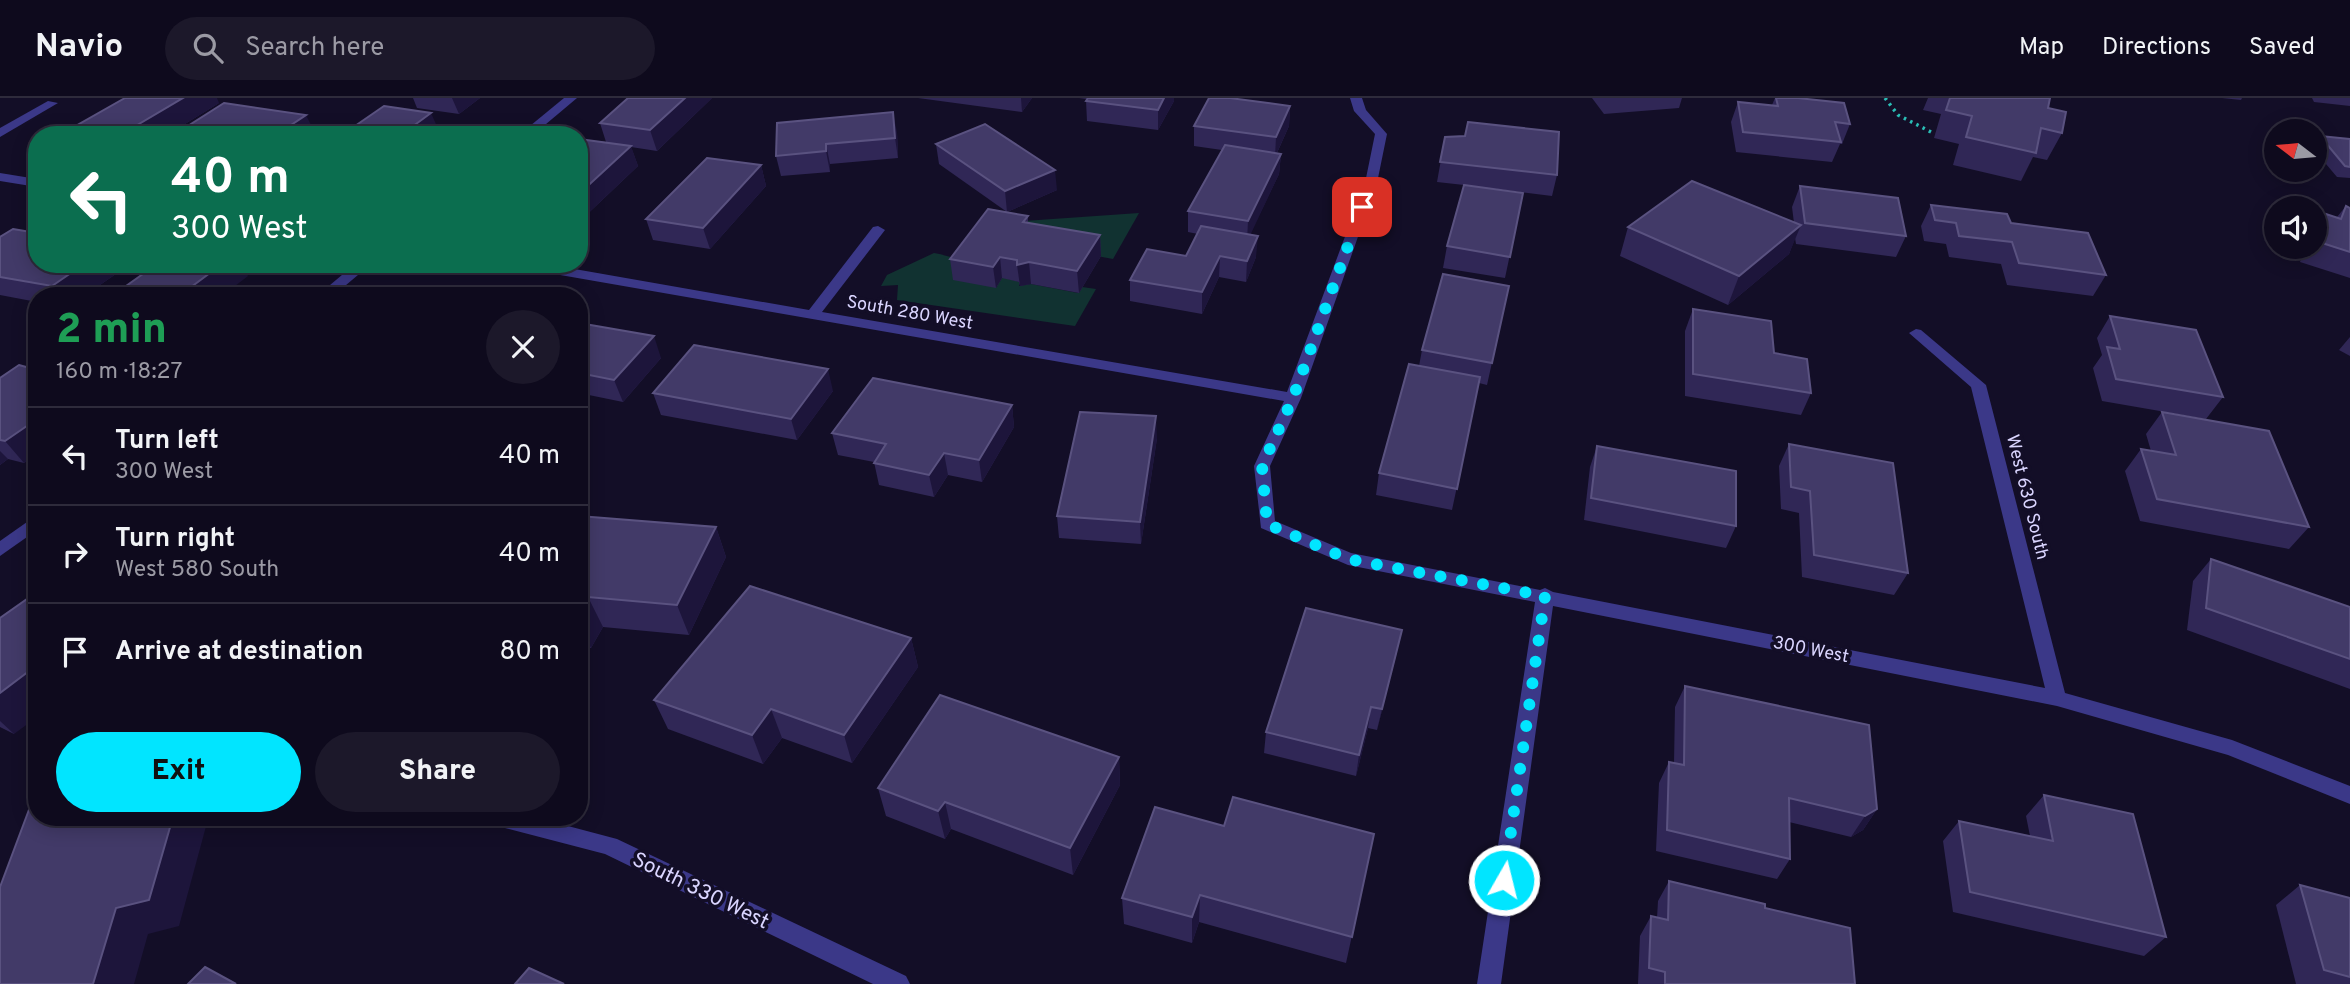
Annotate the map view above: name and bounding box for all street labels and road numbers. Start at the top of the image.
street label: South 280 West [845,291,975,336]
street label: West 630 South [2000,432,2053,562]
street label: 300 West [1771,632,1851,669]
street label: South 330 West [627,847,773,936]

